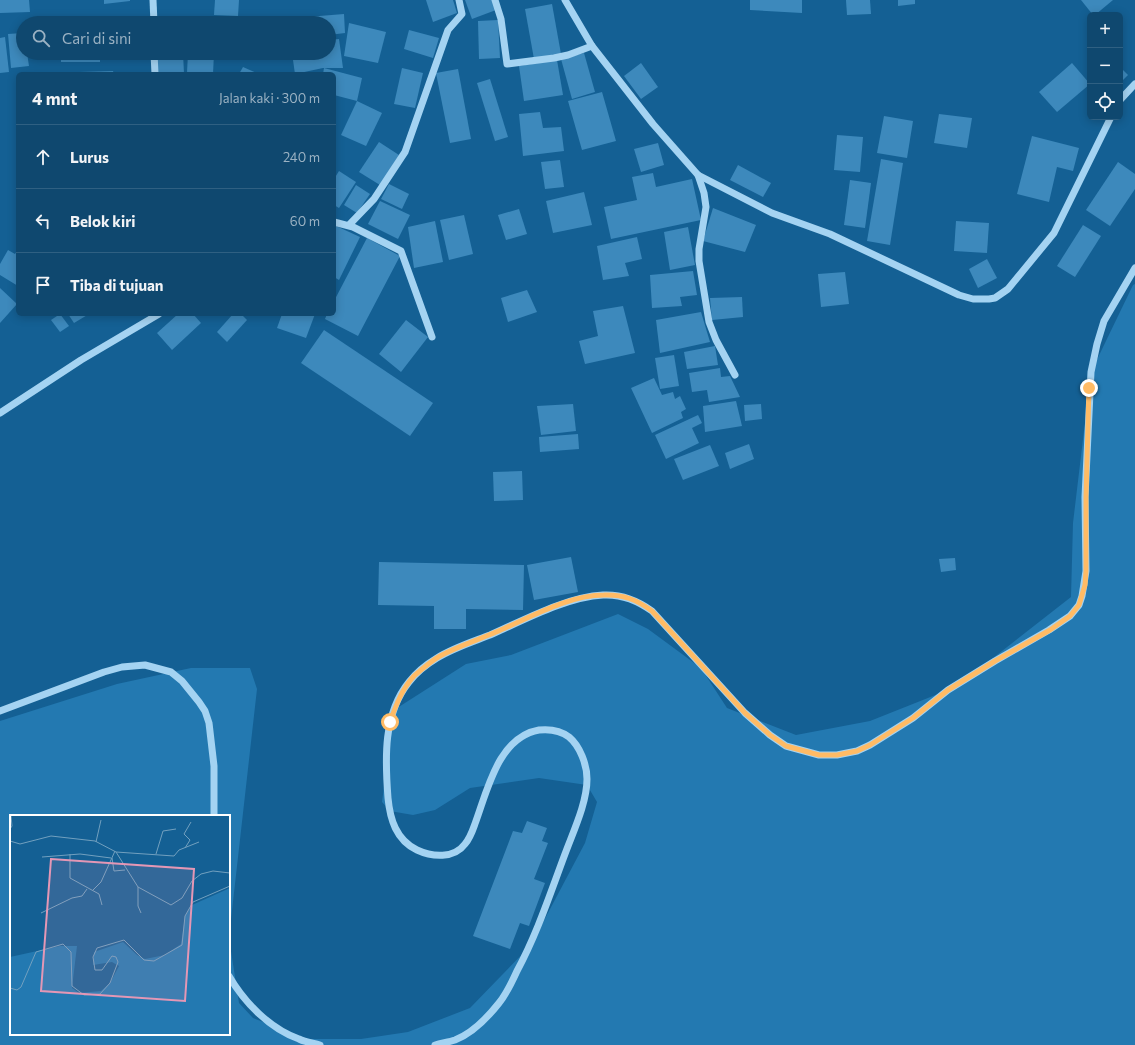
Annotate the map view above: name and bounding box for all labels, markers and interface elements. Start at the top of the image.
map controls [1087,12,1123,120]
button: + [1087,12,1123,48]
search box [16,16,336,60]
icon: search [30,27,52,49]
text: Cari di sini [62,29,131,47]
button: − [1087,48,1123,84]
button: locate [1087,84,1123,120]
text: 4 mnt [32,88,78,109]
text: Jalan kaki · 300 m [219,90,320,106]
icon: ahead [32,146,54,168]
text: Lurus [70,148,109,166]
text: 240 m [283,149,320,165]
icon: left [32,210,54,232]
text: Belok kiri [70,212,136,230]
text: 60 m [290,213,320,229]
icon: arrive [32,274,54,296]
text: Tiba di tujuan [70,276,164,294]
route end [1080,379,1098,397]
route start [381,713,399,731]
inset map [10,815,230,1035]

